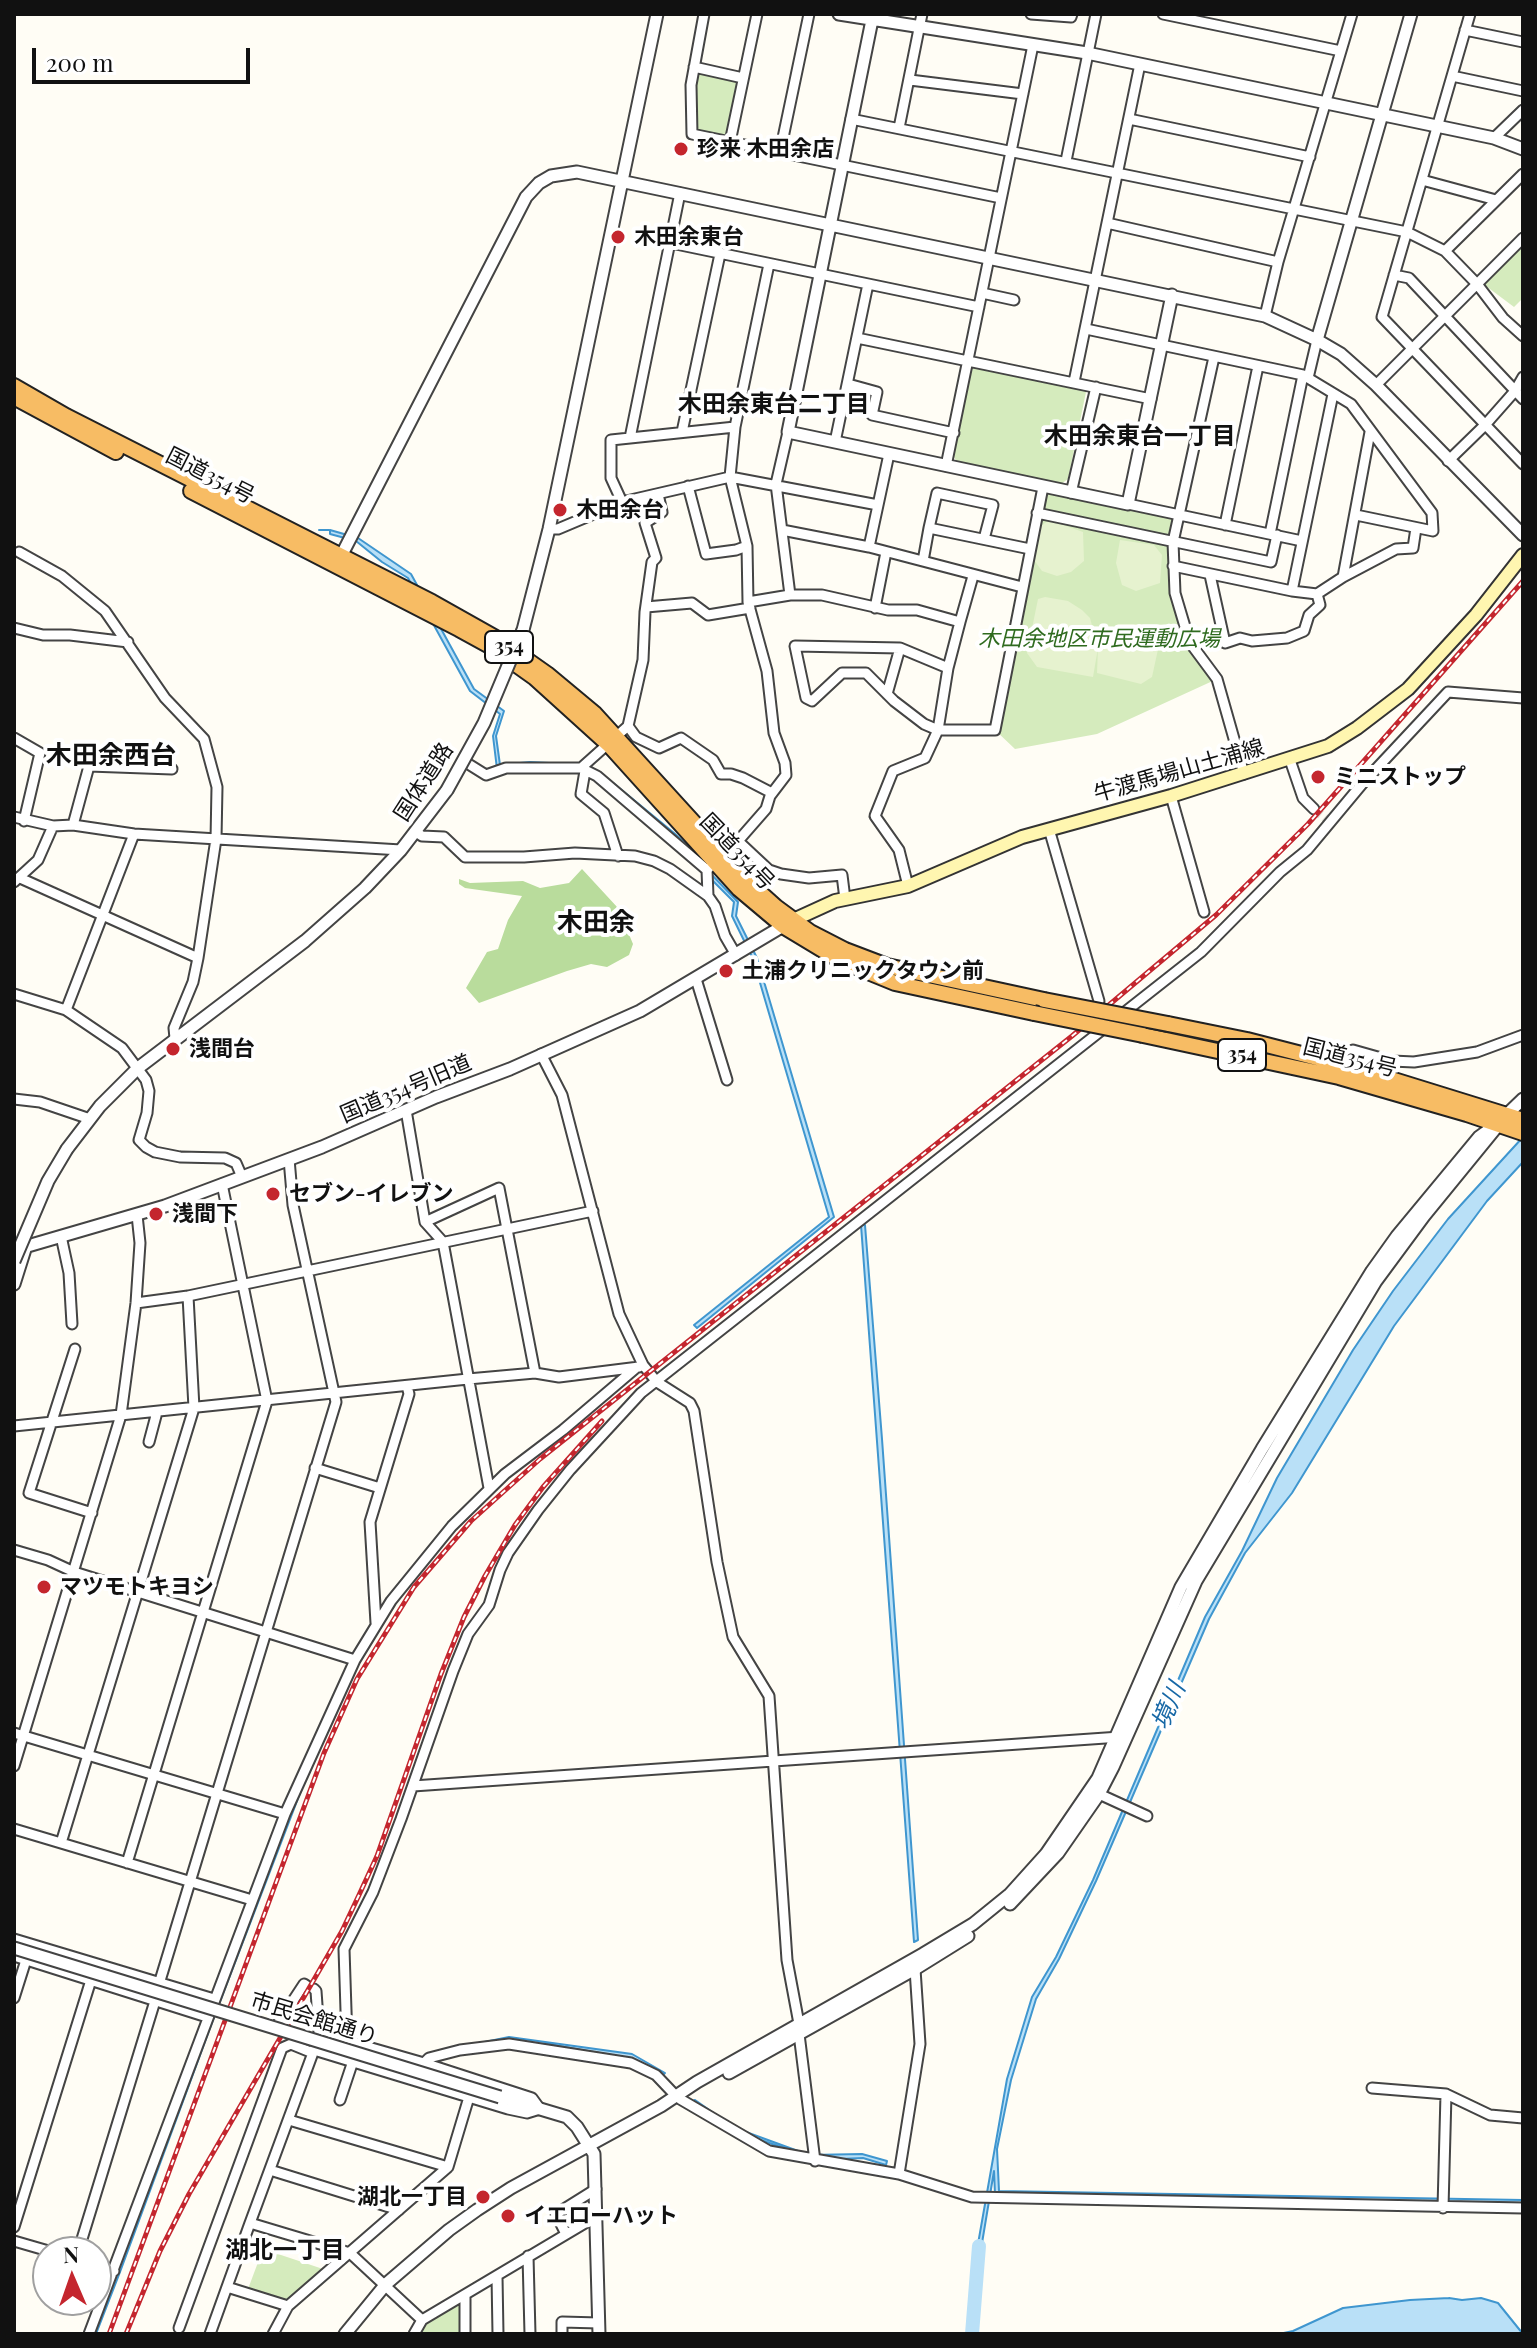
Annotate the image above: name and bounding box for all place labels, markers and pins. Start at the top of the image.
place label: 珍来 木田余店 [697,136,834,162]
marker: 珍来 木田余店 [672,140,690,158]
place label: 木田余東台 [634,224,744,250]
marker: 木田余東台 [609,228,627,246]
place label: 木田余台 [576,497,664,523]
marker: 木田余台 [551,501,569,519]
place label: ミニストップ [1334,764,1466,790]
marker: ミニストップ [1309,768,1327,786]
place label: 土浦クリニックタウン前 [742,958,984,984]
marker: 土浦クリニックタウン前 [717,962,735,980]
place label: 浅間台 [189,1036,255,1062]
marker: 浅間台 [164,1040,182,1058]
place label: セブン-イレブン [289,1181,454,1207]
marker: セブン-イレブン [264,1185,282,1203]
place label: 浅間下 [172,1201,238,1227]
marker: 浅間下 [147,1205,165,1223]
place label: マツモトキヨシ [60,1574,214,1600]
marker: マツモトキヨシ [35,1578,53,1596]
place label: 湖北一丁目 [357,2184,467,2210]
marker: 湖北一丁目 [474,2188,492,2206]
place label: イエローハット [524,2203,678,2229]
marker: イエローハット [499,2207,517,2225]

